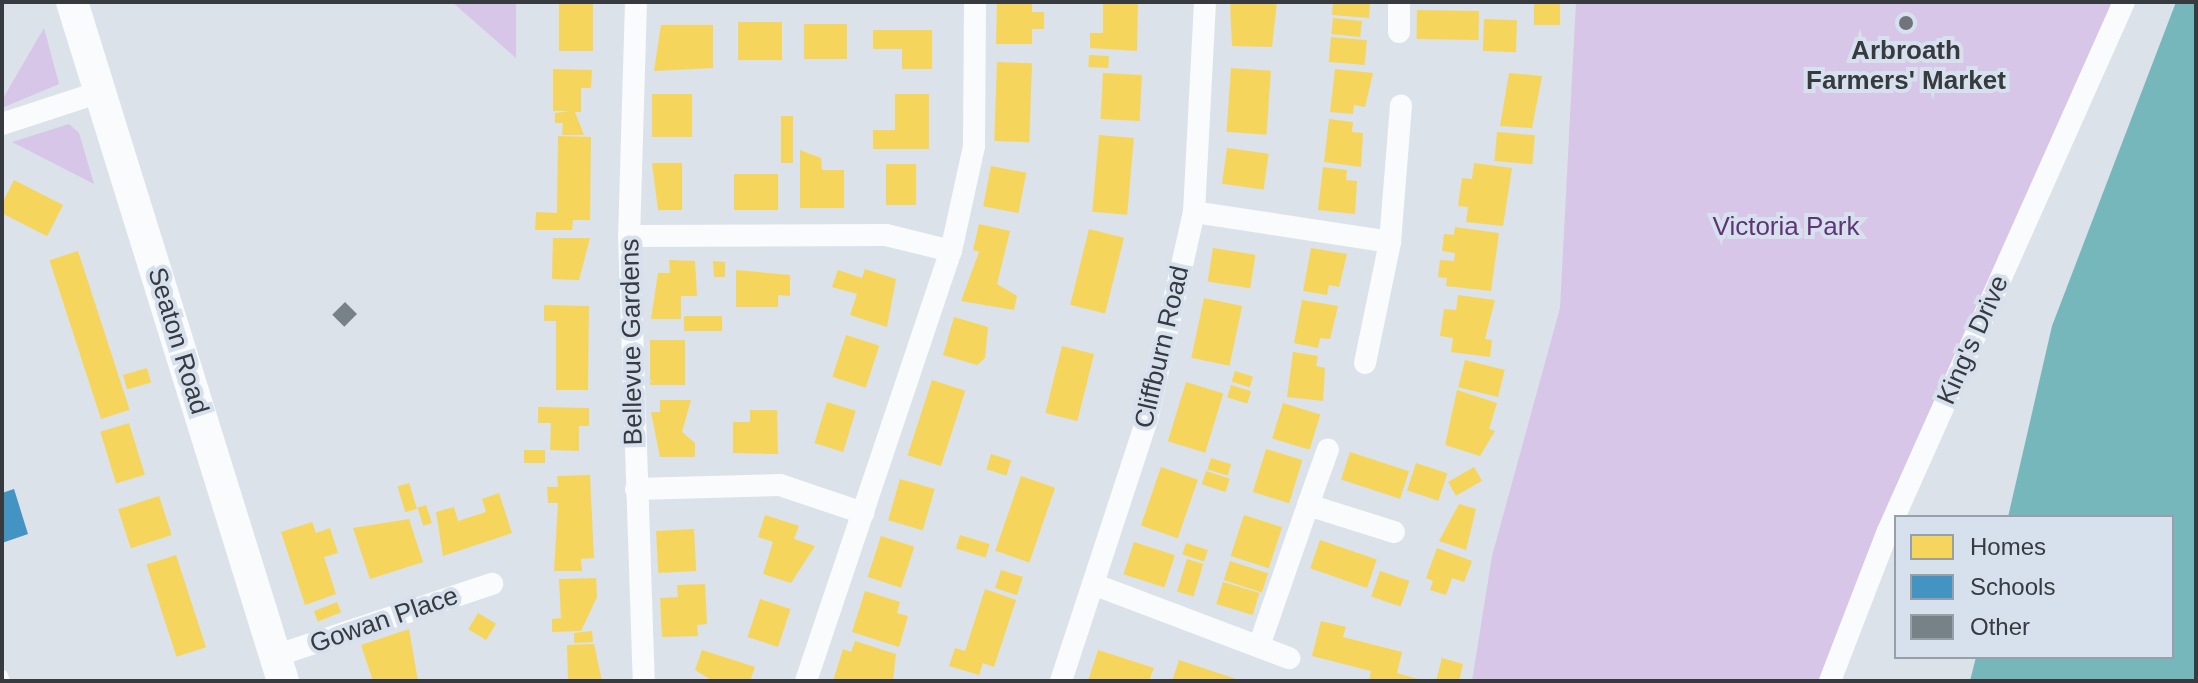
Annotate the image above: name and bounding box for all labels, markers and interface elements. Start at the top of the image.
marker: Arbroath Farmers' Market [1897,14,1915,32]
place label: Arbroath Farmers' Market [1806,35,2006,96]
park label: Victoria Park [1713,211,1859,243]
street label: Bellevue Gardens [615,238,649,446]
street label: Cliffburn Road [1128,263,1196,431]
street label: Seaton Road [141,264,215,418]
street label: King's Drive [1931,271,2015,409]
legend [1894,515,2174,659]
text: Homes [1970,533,2046,560]
text: Schools [1970,573,2055,600]
street label: Gowan Place [306,580,462,660]
text: Other [1970,613,2030,640]

